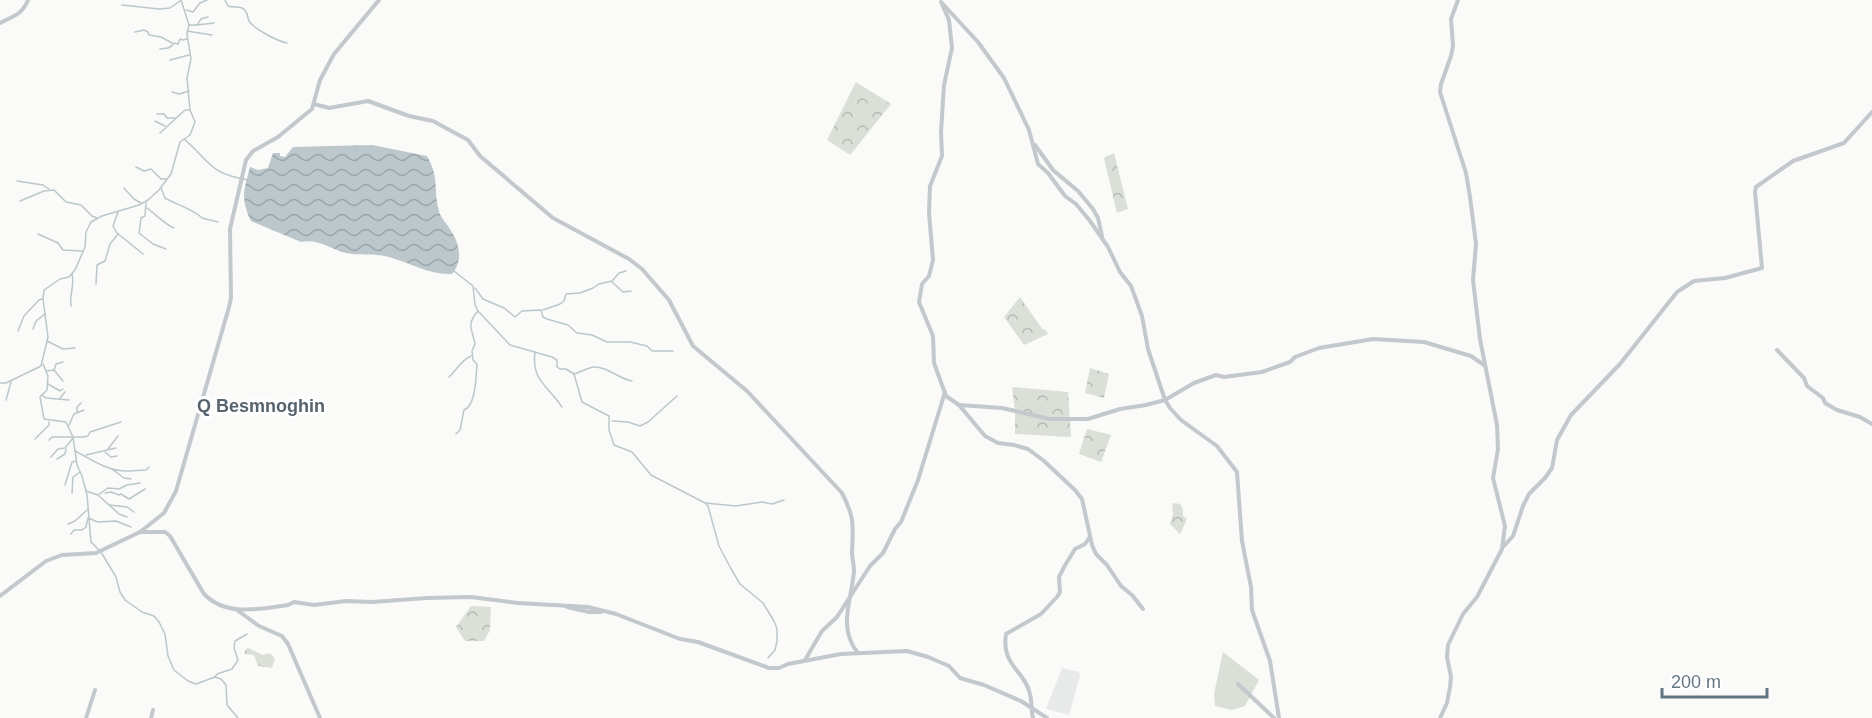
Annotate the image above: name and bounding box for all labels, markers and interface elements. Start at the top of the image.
district label: Q Besmnoghin [197,396,325,416]
scale bar [1662,661,1767,699]
text: 200 m [1671,672,1721,692]

